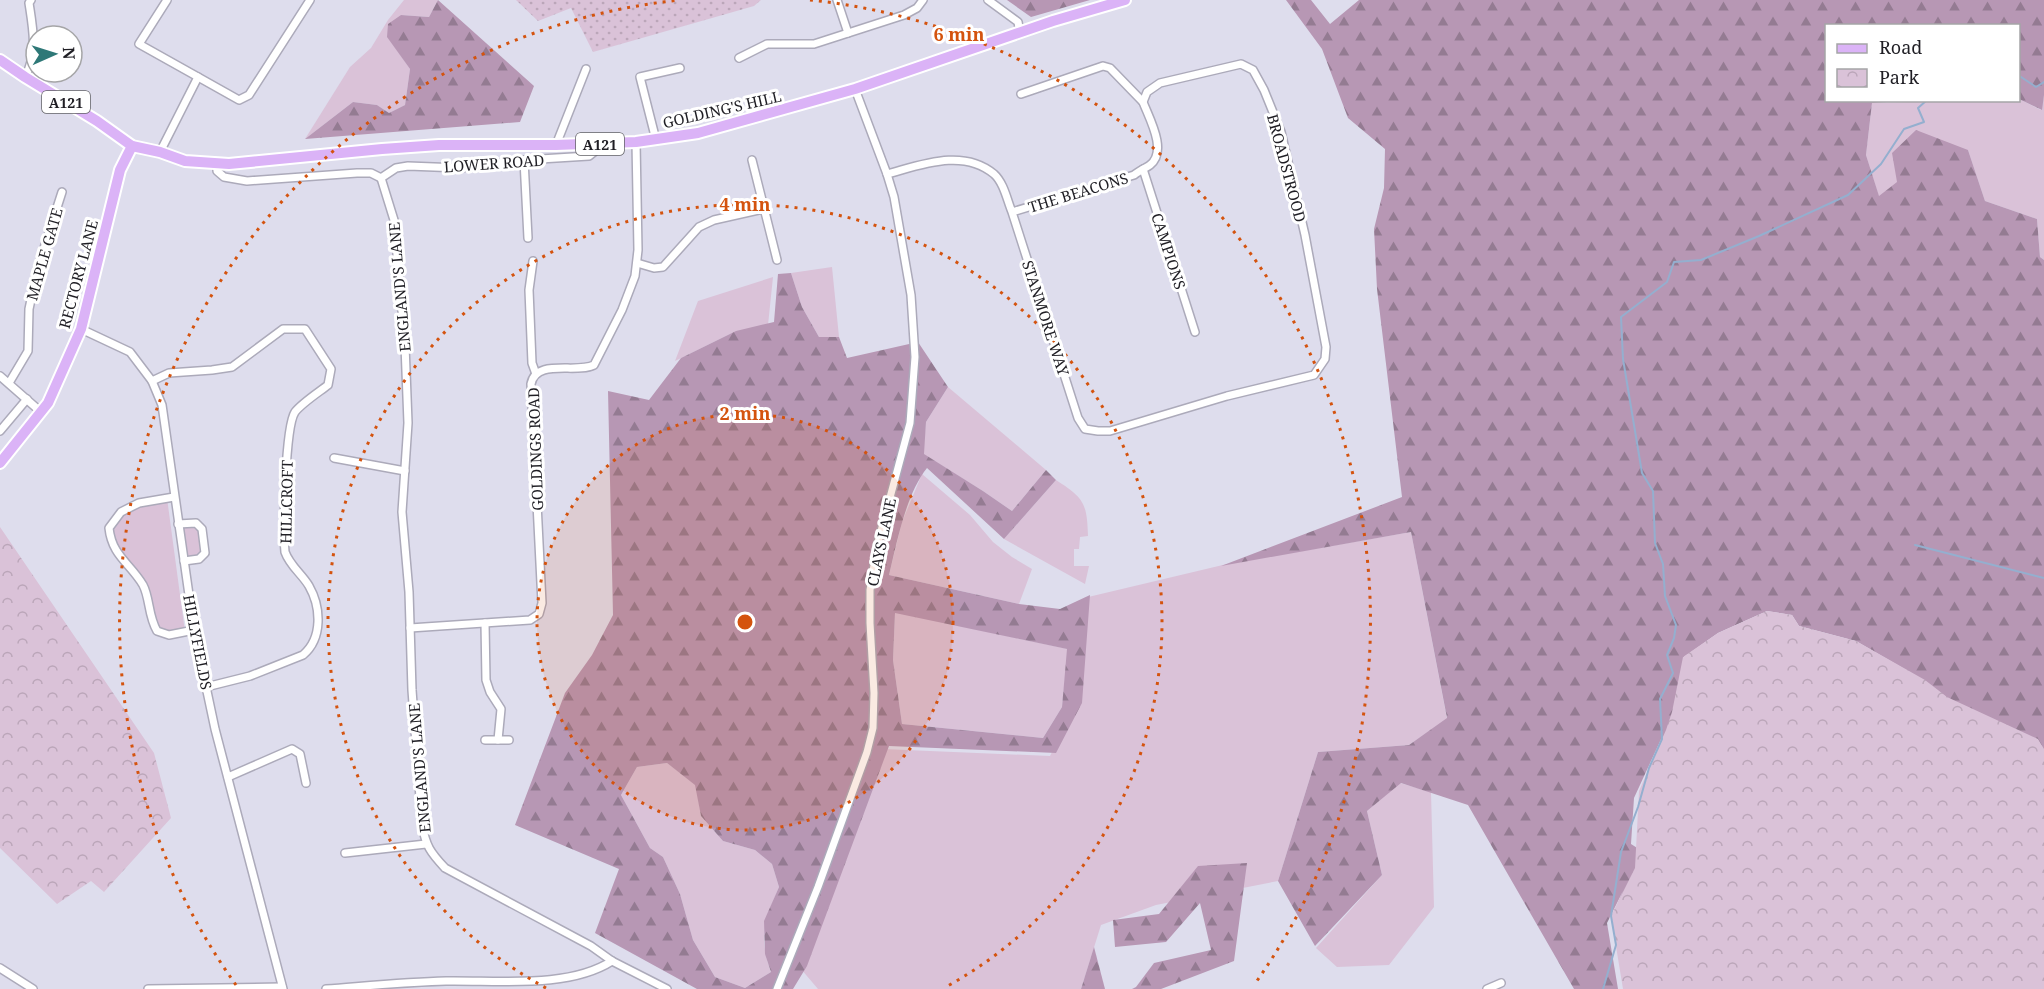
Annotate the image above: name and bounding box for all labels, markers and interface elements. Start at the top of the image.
text: 6 min [934,22,984,46]
north arrow [24,24,84,84]
legend [1825,24,2020,102]
text: Road [1879,35,1922,59]
text: N [58,46,80,60]
text: Park [1879,65,1919,89]
street label: GOLDING'S HILL [661,86,783,132]
road number: A121 [42,91,90,113]
street label: BROADSTROOD [1263,112,1311,224]
road number: A121 [576,133,624,155]
street label: LOWER ROAD [443,150,545,176]
street label: THE BEACONS [1025,167,1131,217]
text: 4 min [720,192,770,216]
street label: MAPLE GATE [21,205,67,303]
street label: CAMPIONS [1147,210,1191,292]
street label: RECTORY LANE [54,217,102,331]
street label: ENGLAND'S LANE [383,221,415,353]
street label: STANMORE WAY [1018,258,1074,379]
street label: GOLDINGS ROAD [523,387,547,511]
text: 2 min [720,401,770,425]
street label: HILLCROFT [275,460,297,544]
street label: CLAYS LANE [862,496,900,588]
street label: HILLYFIELDS [179,593,217,691]
centre of rings [735,612,755,632]
street label: ENGLAND'S LANE [403,702,435,834]

